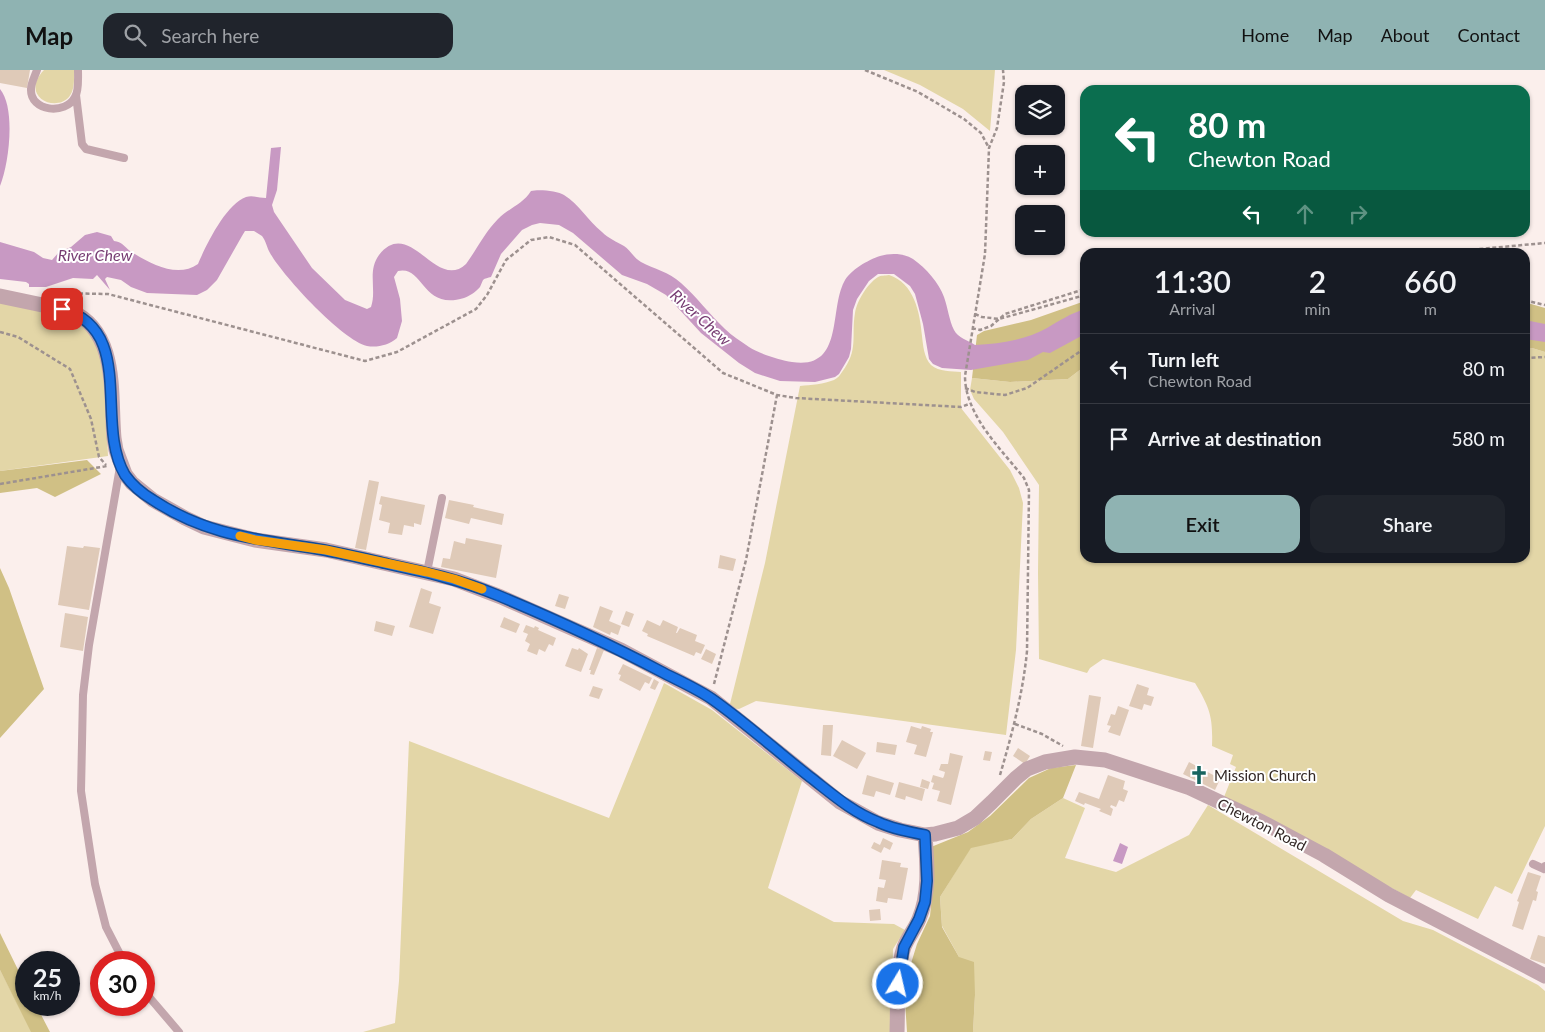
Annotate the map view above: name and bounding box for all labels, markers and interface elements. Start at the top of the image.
search box [103,13,453,58]
text: Map [25,21,73,50]
icon: search [121,21,149,49]
text: Search here [161,24,259,47]
text: Home [1241,24,1289,46]
text: Map [1317,24,1353,46]
text: About [1381,24,1430,46]
text: Contact [1458,24,1520,46]
map controls [1015,85,1065,255]
button: layers [1015,85,1065,135]
text: 80 m [1188,103,1266,145]
icon: left [1105,105,1170,170]
button: + [1015,145,1065,195]
text: Chewton Road [1188,145,1331,172]
icon: left [1238,200,1266,228]
icon: ahead [1291,200,1319,228]
icon: right [1344,200,1372,228]
button: − [1015,205,1065,255]
water label: River Chew [58,245,133,264]
text: 11:30 [1154,263,1231,299]
text: 2 [1309,263,1326,299]
text: 660 [1404,263,1456,299]
water label: River Chew [667,285,735,349]
pin [41,288,83,330]
icon: arrive [48,295,76,323]
text: Arrival [1169,299,1215,318]
text: min [1305,299,1330,318]
text: m [1424,299,1437,318]
text: Turn left [1148,348,1219,371]
icon: left [1105,355,1133,383]
text: 80 m [1462,357,1505,380]
text: Chewton Road [1148,371,1252,390]
icon: arrive [1105,425,1133,453]
text: Arrive at destination [1148,427,1321,450]
text: 580 m [1451,427,1505,450]
button: Exit [1105,495,1300,553]
button: Share [1310,495,1505,553]
church icon: Mission Church [1188,764,1210,786]
place label: Mission Church [1214,766,1316,784]
street label: Chewton Road [1215,794,1309,854]
speed limit sign: 30 [90,951,155,1016]
position arrow [871,957,923,1009]
text: 25 [33,962,62,992]
text: km/h [33,988,62,1003]

